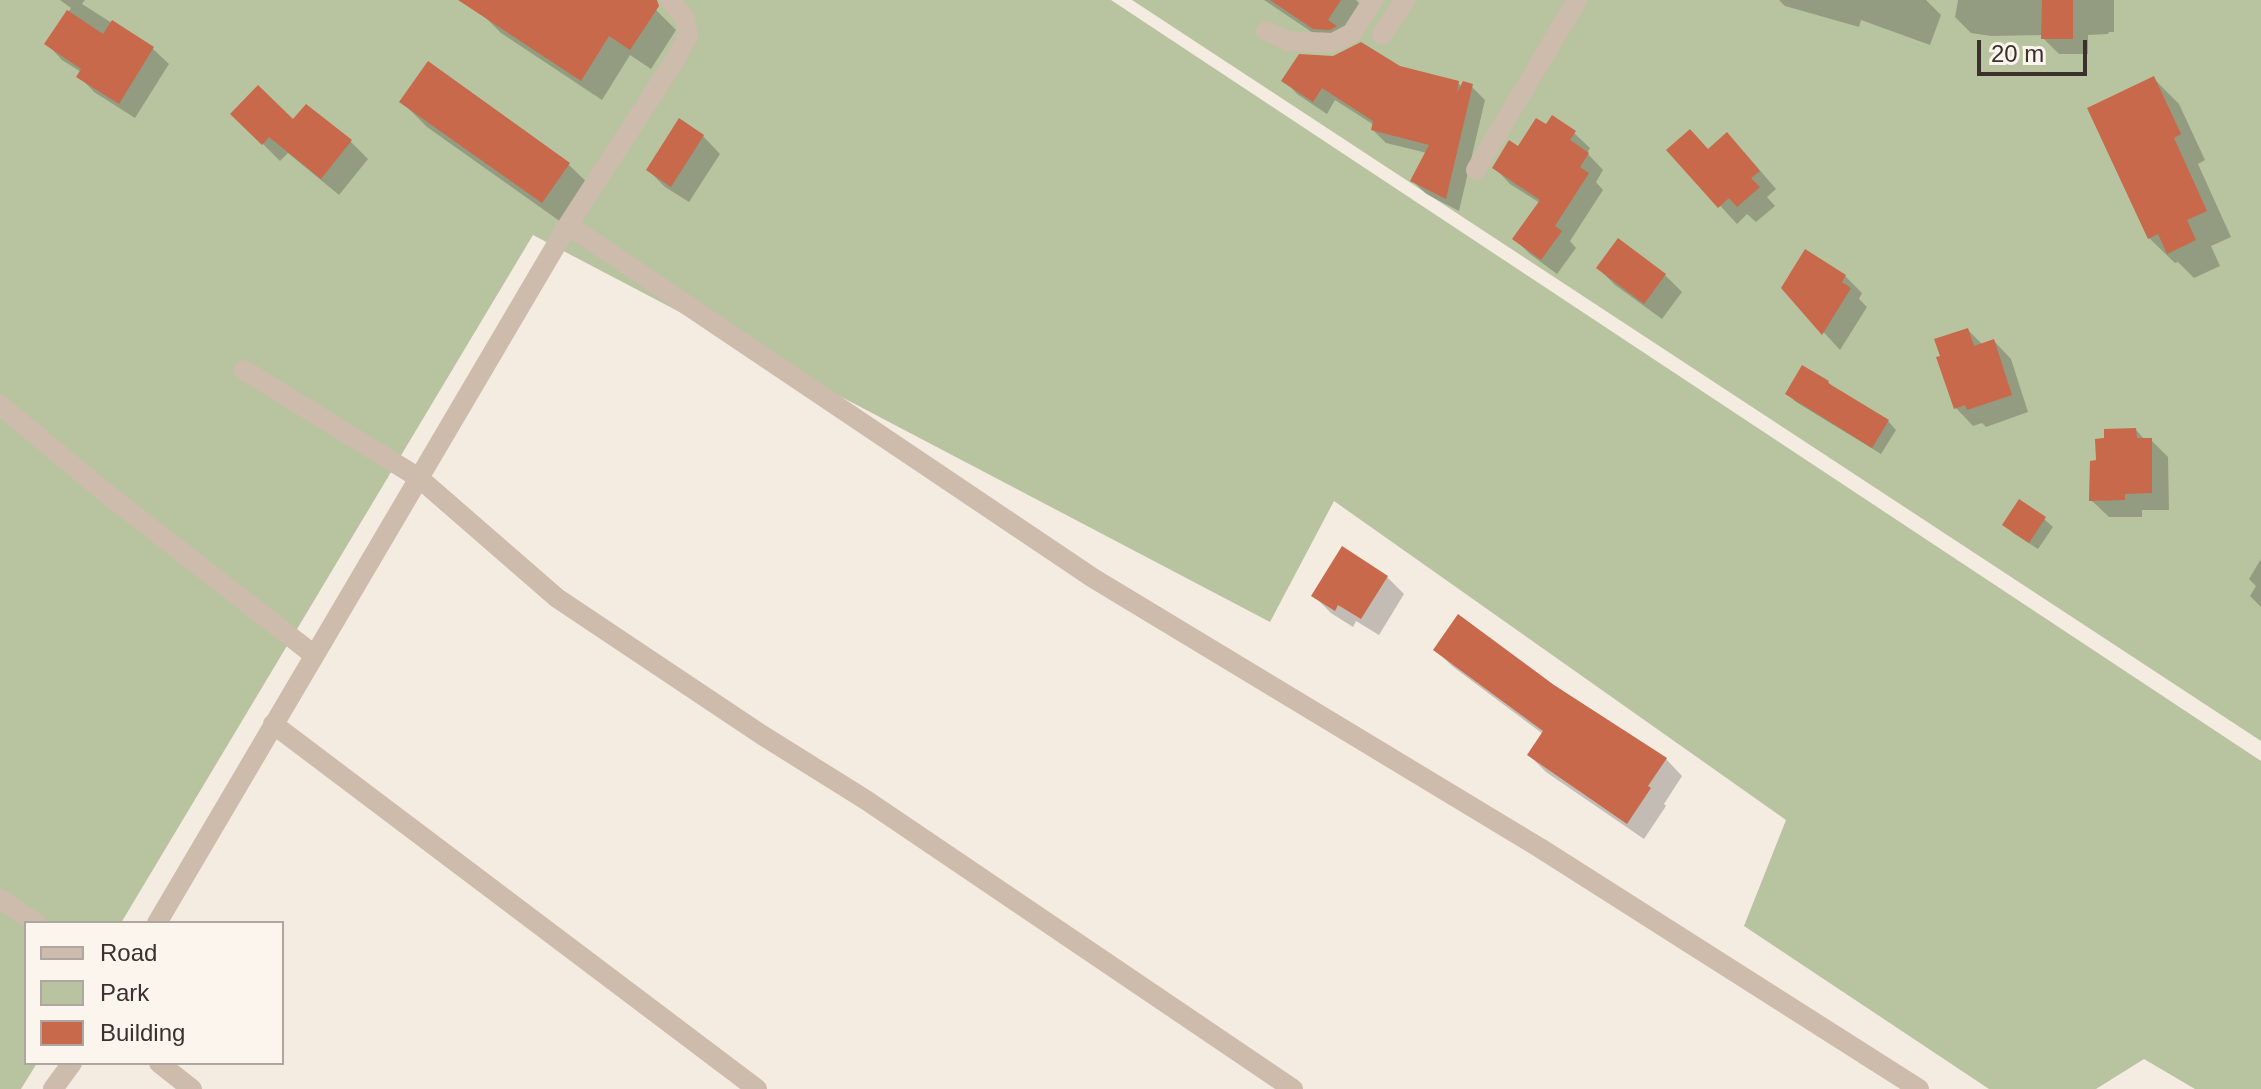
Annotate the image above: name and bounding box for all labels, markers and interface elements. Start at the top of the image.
scale bar [1981,24,2091,74]
text: 20 m [1991,40,2044,67]
legend [24,921,284,1065]
text: Road [100,939,157,966]
text: Park [100,979,149,1006]
text: Building [100,1019,185,1046]

